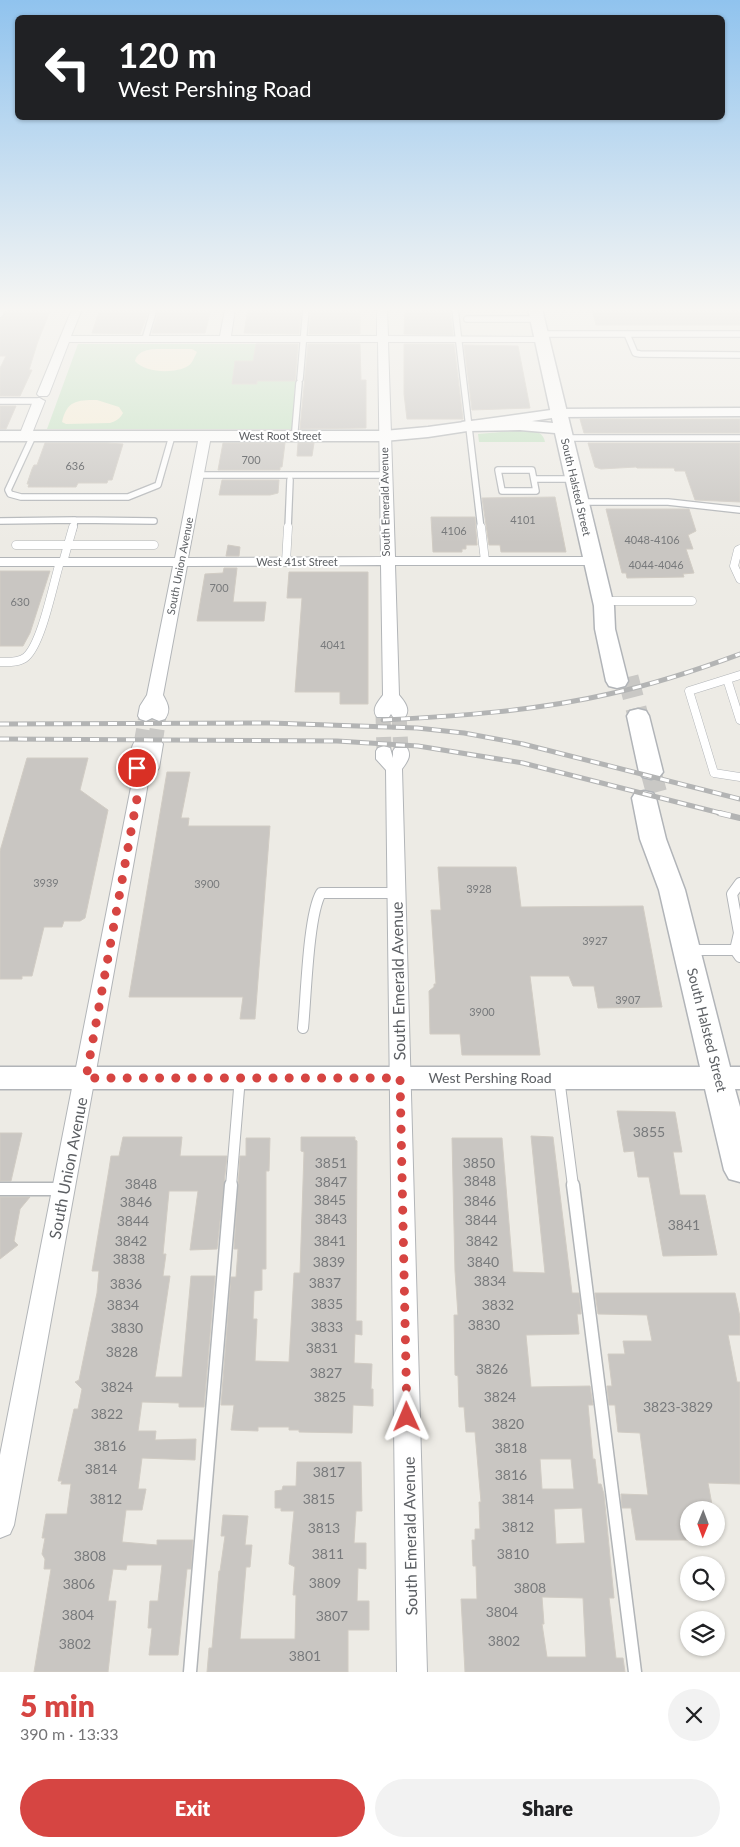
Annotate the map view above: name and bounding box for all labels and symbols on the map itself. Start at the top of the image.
street label: West Root Street [239,429,321,442]
street label: South Halsted Street [559,437,594,537]
street label: South Emerald Avenue [377,447,392,557]
house number: 700 [241,453,261,466]
house number: 636 [65,459,85,472]
house number: 4101 [510,513,536,526]
street label: South Union Avenue [164,516,195,616]
house number: 4106 [441,524,467,537]
house number: 4048-4106 [624,533,680,546]
street label: West 41st Street [256,555,338,568]
house number: 4044-4046 [628,558,684,571]
house number: 700 [209,581,229,594]
house number: 630 [10,595,30,608]
house number: 4041 [320,638,346,651]
pin [116,747,158,789]
house number: 3939 [33,876,59,889]
house number: 3900 [194,877,220,890]
house number: 3928 [466,882,492,895]
street label: South Emerald Avenue [387,901,408,1061]
house number: 3927 [582,934,608,947]
street label: South Halsted Street [684,966,731,1094]
house number: 3907 [615,993,641,1006]
house number: 3900 [469,1005,495,1018]
street label: West Pershing Road [428,1069,552,1086]
street label: South Union Avenue [44,1095,91,1241]
house number: 3855 [633,1123,665,1140]
house number: 3851 [315,1154,347,1171]
house number: 3850 [463,1154,495,1171]
house number: 3848 [464,1172,496,1189]
house number: 3847 [315,1173,347,1190]
house number: 3848 [125,1175,157,1192]
house number: 3845 [314,1191,346,1208]
house number: 3846 [464,1192,496,1209]
house number: 3846 [120,1193,152,1210]
house number: 3843 [315,1210,347,1227]
house number: 3844 [465,1211,497,1228]
house number: 3844 [117,1212,149,1229]
house number: 3841 [668,1216,700,1233]
house number: 3842 [115,1232,147,1249]
house number: 3841 [314,1232,346,1249]
house number: 3842 [466,1232,498,1249]
house number: 3838 [113,1250,145,1267]
house number: 3839 [313,1253,345,1270]
house number: 3840 [467,1253,499,1270]
house number: 3834 [474,1272,506,1289]
house number: 3837 [309,1274,341,1291]
house number: 3836 [110,1275,142,1292]
house number: 3835 [311,1295,343,1312]
house number: 3834 [107,1296,139,1313]
house number: 3832 [482,1296,514,1313]
house number: 3830 [468,1316,500,1333]
house number: 3833 [311,1318,343,1335]
house number: 3830 [111,1319,143,1336]
house number: 3831 [306,1339,338,1356]
house number: 3828 [106,1343,138,1360]
house number: 3826 [476,1360,508,1377]
house number: 3827 [310,1364,342,1381]
house number: 3824 [101,1378,133,1395]
house number: 3825 [314,1388,346,1405]
house number: 3824 [484,1388,516,1405]
position arrow [380,1390,432,1442]
house number: 3823-3829 [643,1398,713,1415]
house number: 3822 [91,1405,123,1422]
house number: 3820 [492,1415,524,1432]
house number: 3816 [94,1437,126,1454]
house number: 3818 [495,1439,527,1456]
street label: South Emerald Avenue [399,1456,420,1616]
house number: 3814 [85,1460,117,1477]
house number: 3817 [313,1463,345,1480]
house number: 3816 [495,1466,527,1483]
house number: 3812 [90,1490,122,1507]
house number: 3815 [303,1490,335,1507]
house number: 3814 [502,1490,534,1507]
north arrow [680,1501,725,1546]
house number: 3812 [502,1518,534,1535]
house number: 3813 [308,1519,340,1536]
house number: 3811 [312,1545,344,1562]
house number: 3810 [497,1545,529,1562]
house number: 3808 [74,1547,106,1564]
house number: 3809 [309,1574,341,1591]
house number: 3806 [63,1575,95,1592]
house number: 3808 [514,1579,546,1596]
house number: 3804 [486,1603,518,1620]
house number: 3804 [62,1606,94,1623]
house number: 3807 [316,1607,348,1624]
house number: 3802 [488,1632,520,1649]
house number: 3802 [59,1635,91,1652]
house number: 3801 [289,1647,321,1664]

